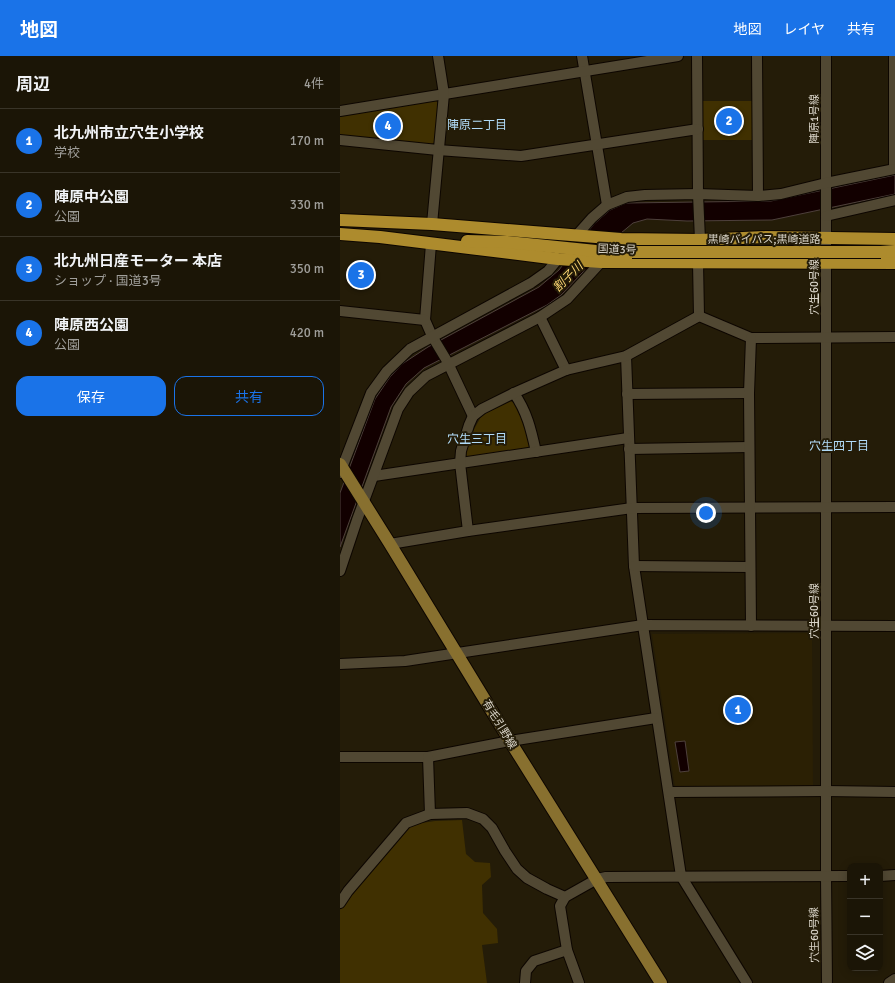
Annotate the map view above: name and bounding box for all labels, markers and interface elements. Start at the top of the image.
text: 地図 [20,18,58,42]
text: 地図 [733,21,761,38]
text: レイヤ [783,21,825,38]
text: 共有 [847,21,875,38]
text: 周辺 [16,74,50,95]
text: 4件 [304,76,324,92]
street label: 陣原1号線 [808,94,821,144]
pin: 2 [716,106,742,136]
pin: 4 [375,111,401,141]
district label: 陣原二丁目 [447,118,507,133]
text: 北九州市立穴生小学校 [54,124,204,142]
text: 1 [25,133,33,149]
text: 170 m [290,133,324,149]
text: 学校 [54,145,80,161]
text: 陣原中公園 [54,188,129,206]
text: 2 [25,197,33,213]
text: 330 m [290,197,324,213]
text: 公園 [54,209,80,225]
street label: 黒崎バイパス;黒崎道路 [708,233,820,246]
street label: 国道3号 [597,242,637,257]
text: 北九州日産モーター 本店 [54,252,222,270]
water label: 割子川 [550,258,588,295]
street label: 穴生60号線 [808,259,821,315]
pin: 3 [348,260,374,290]
text: 3 [25,261,33,277]
text: 350 m [290,261,324,277]
text: ショップ · 国道3号 [54,273,162,289]
text: 陣原西公園 [54,316,129,334]
text: 4 [25,325,33,341]
text: 420 m [290,325,324,341]
text: 公園 [54,337,80,353]
button: 保存 [16,376,166,416]
button: 共有 [174,376,324,416]
district label: 穴生三丁目 [447,432,507,447]
district label: 穴生四丁目 [809,439,869,454]
your location [696,503,716,523]
street label: 穴生60号線 [808,583,821,639]
pin: 1 [725,695,751,725]
street label: 有毛引野線 [480,697,519,751]
map controls [847,863,883,971]
button: + [847,863,883,899]
button: − [847,899,883,935]
street label: 穴生60号線 [808,907,821,963]
button: layers [847,935,883,971]

